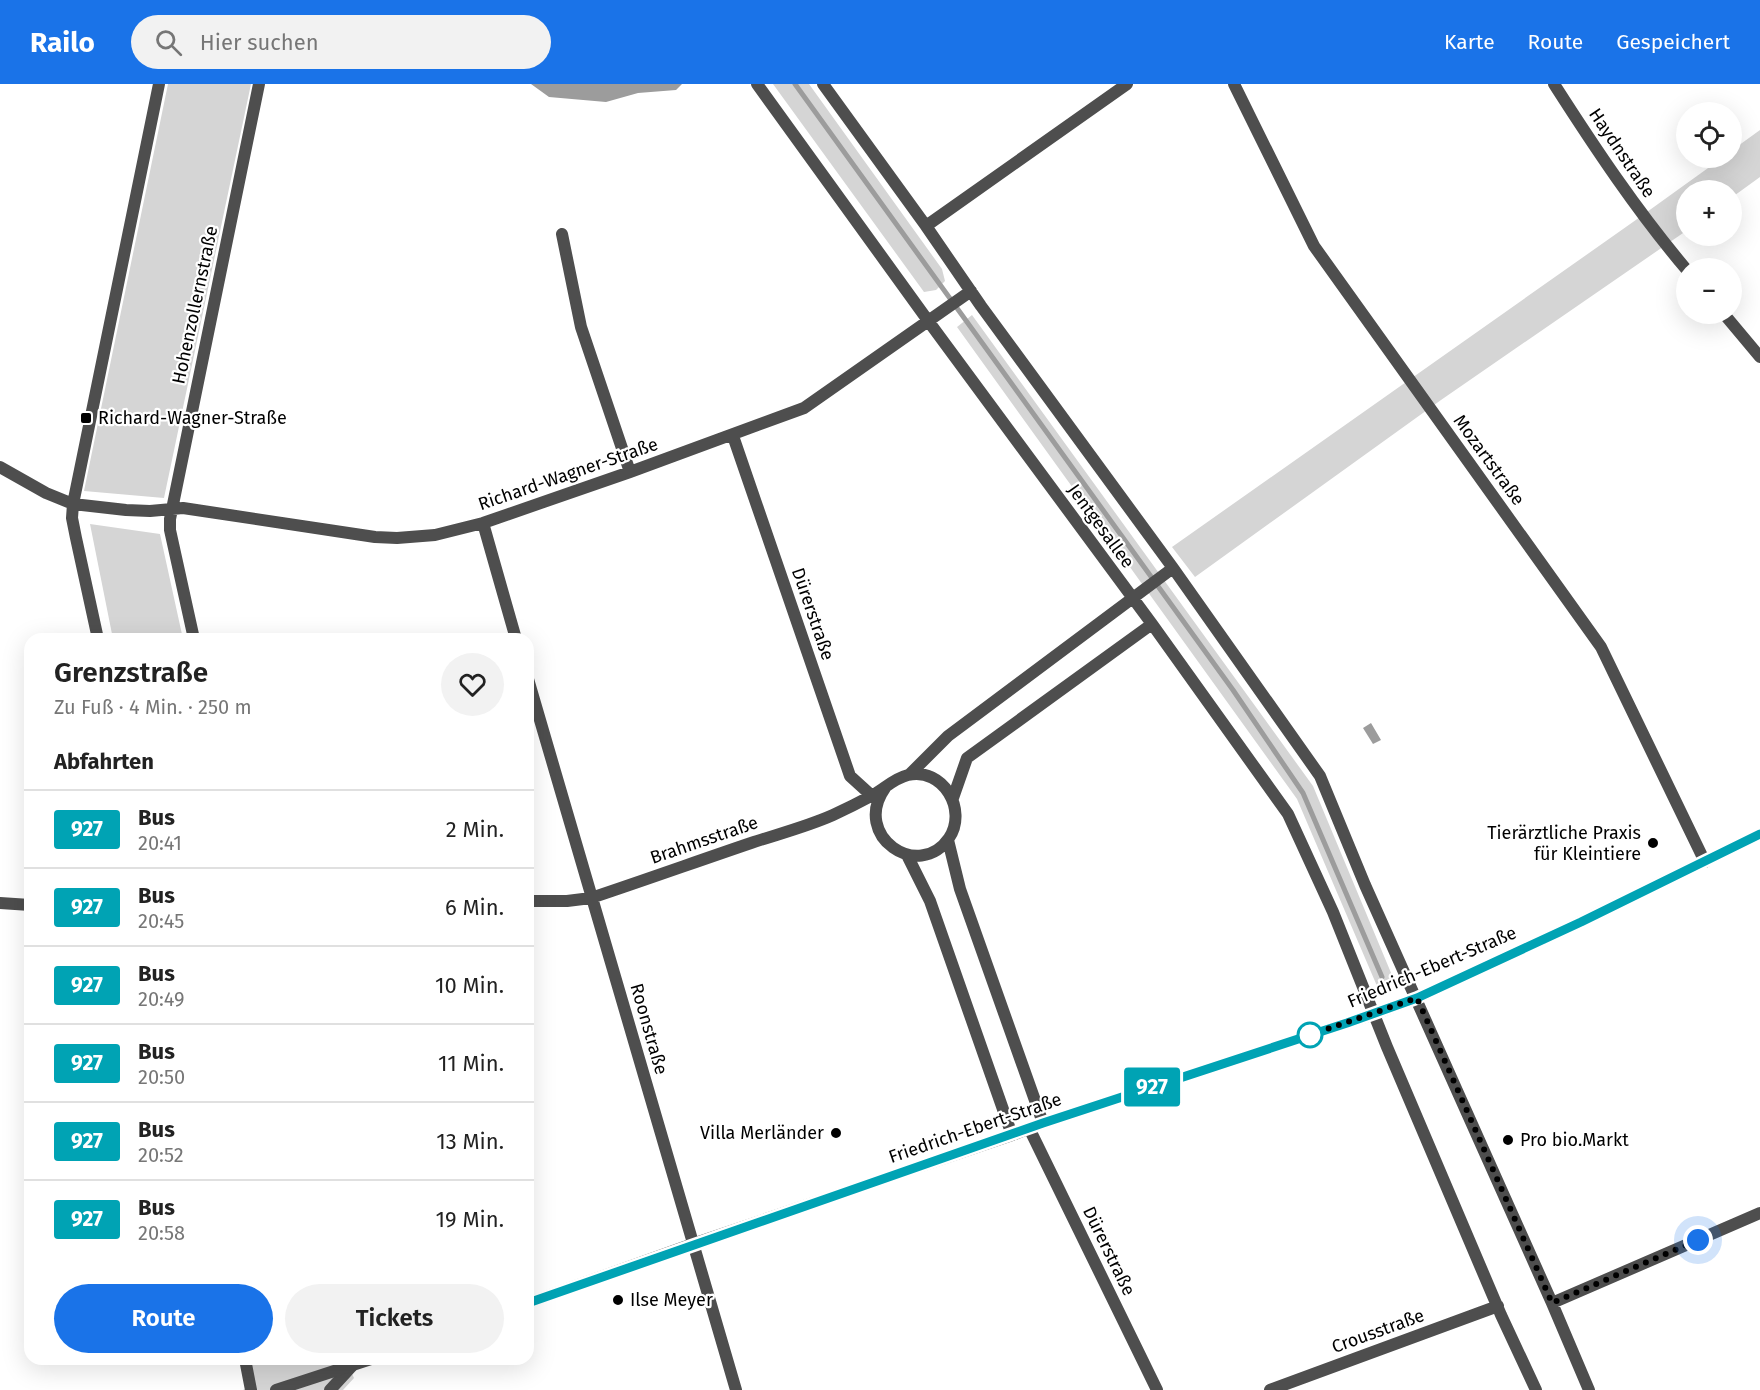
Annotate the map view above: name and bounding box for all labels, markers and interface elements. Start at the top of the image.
search box [131,15,551,69]
text: Railo [30,26,95,59]
icon: search [152,26,185,59]
text: Hier suchen [200,29,319,56]
text: Karte [1444,29,1495,55]
text: Route [1528,29,1583,55]
text: Gespeichert [1616,29,1730,55]
map controls [1676,102,1742,324]
button: locate [1676,102,1742,168]
street label: Haydnstraße [1584,104,1660,202]
button: + [1676,180,1742,246]
street label: Hohenzollernstraße [167,224,223,386]
button: − [1676,258,1742,324]
place label: Richard-Wagner-Straße [98,407,287,429]
street label: Mozartstraße [1449,410,1529,510]
marker: Richard-Wagner-Straße [79,411,93,425]
street label: Richard-Wagner-Straße [475,433,661,515]
street label: Jentgesallee [1063,480,1139,572]
street label: Dürerstraße [787,565,839,663]
button: heart [441,653,504,716]
text: Grenzstraße [54,656,208,689]
text: Zu Fuß · 4 Min. · 250 m [54,695,252,719]
text: Abfahrten [54,748,154,775]
text: Bus [138,804,175,831]
street label: Brahmsstraße [647,811,761,869]
text: 927 [71,816,103,842]
text: 2 Min. [446,816,504,843]
place label: Tierärztliche Praxis für Kleintiere [1487,822,1641,865]
text: 20:41 [138,831,182,855]
marker: Tierärztliche Praxis für Kleintiere [1646,836,1660,850]
text: Bus [138,882,175,909]
text: 927 [71,894,103,920]
text: 6 Min. [445,894,504,921]
text: 20:45 [138,909,184,933]
street label: Friedrich-Ebert-Straße [1344,921,1520,1013]
text: Bus [138,960,175,987]
text: 927 [71,972,103,998]
text: 10 Min. [435,972,504,999]
street label: Roonstraße [626,981,672,1077]
text: 20:49 [138,987,185,1011]
unlabelled marker [1297,1022,1323,1048]
text: Bus [138,1038,175,1065]
text: 927 [71,1050,103,1076]
text: 11 Min. [438,1050,504,1077]
text: 20:50 [138,1065,185,1089]
line badge: 927 [1118,1068,1186,1106]
text: 927 [1136,1074,1168,1100]
street label: Friedrich-Ebert-Straße [886,1088,1064,1168]
text: Bus [138,1116,175,1143]
place label: Villa Merländer [700,1122,824,1144]
marker: Villa Merländer [829,1126,843,1140]
text: 927 [71,1128,103,1154]
text: 13 Min. [436,1128,504,1155]
place label: Pro bio.Markt [1520,1129,1629,1151]
marker: Pro bio.Markt [1501,1133,1515,1147]
text: 20:52 [138,1143,184,1167]
text: Bus [138,1194,175,1221]
street label: Dürerstraße [1078,1203,1140,1299]
text: 927 [71,1206,103,1232]
text: 19 Min. [436,1206,504,1233]
text: 20:58 [138,1221,185,1245]
your location [1683,1225,1713,1255]
button: Route [54,1284,273,1353]
button: Tickets [285,1284,504,1353]
place label: Ilse Meyer [630,1289,713,1311]
marker: Ilse Meyer [611,1293,625,1307]
street label: Crousstraße [1329,1304,1427,1358]

